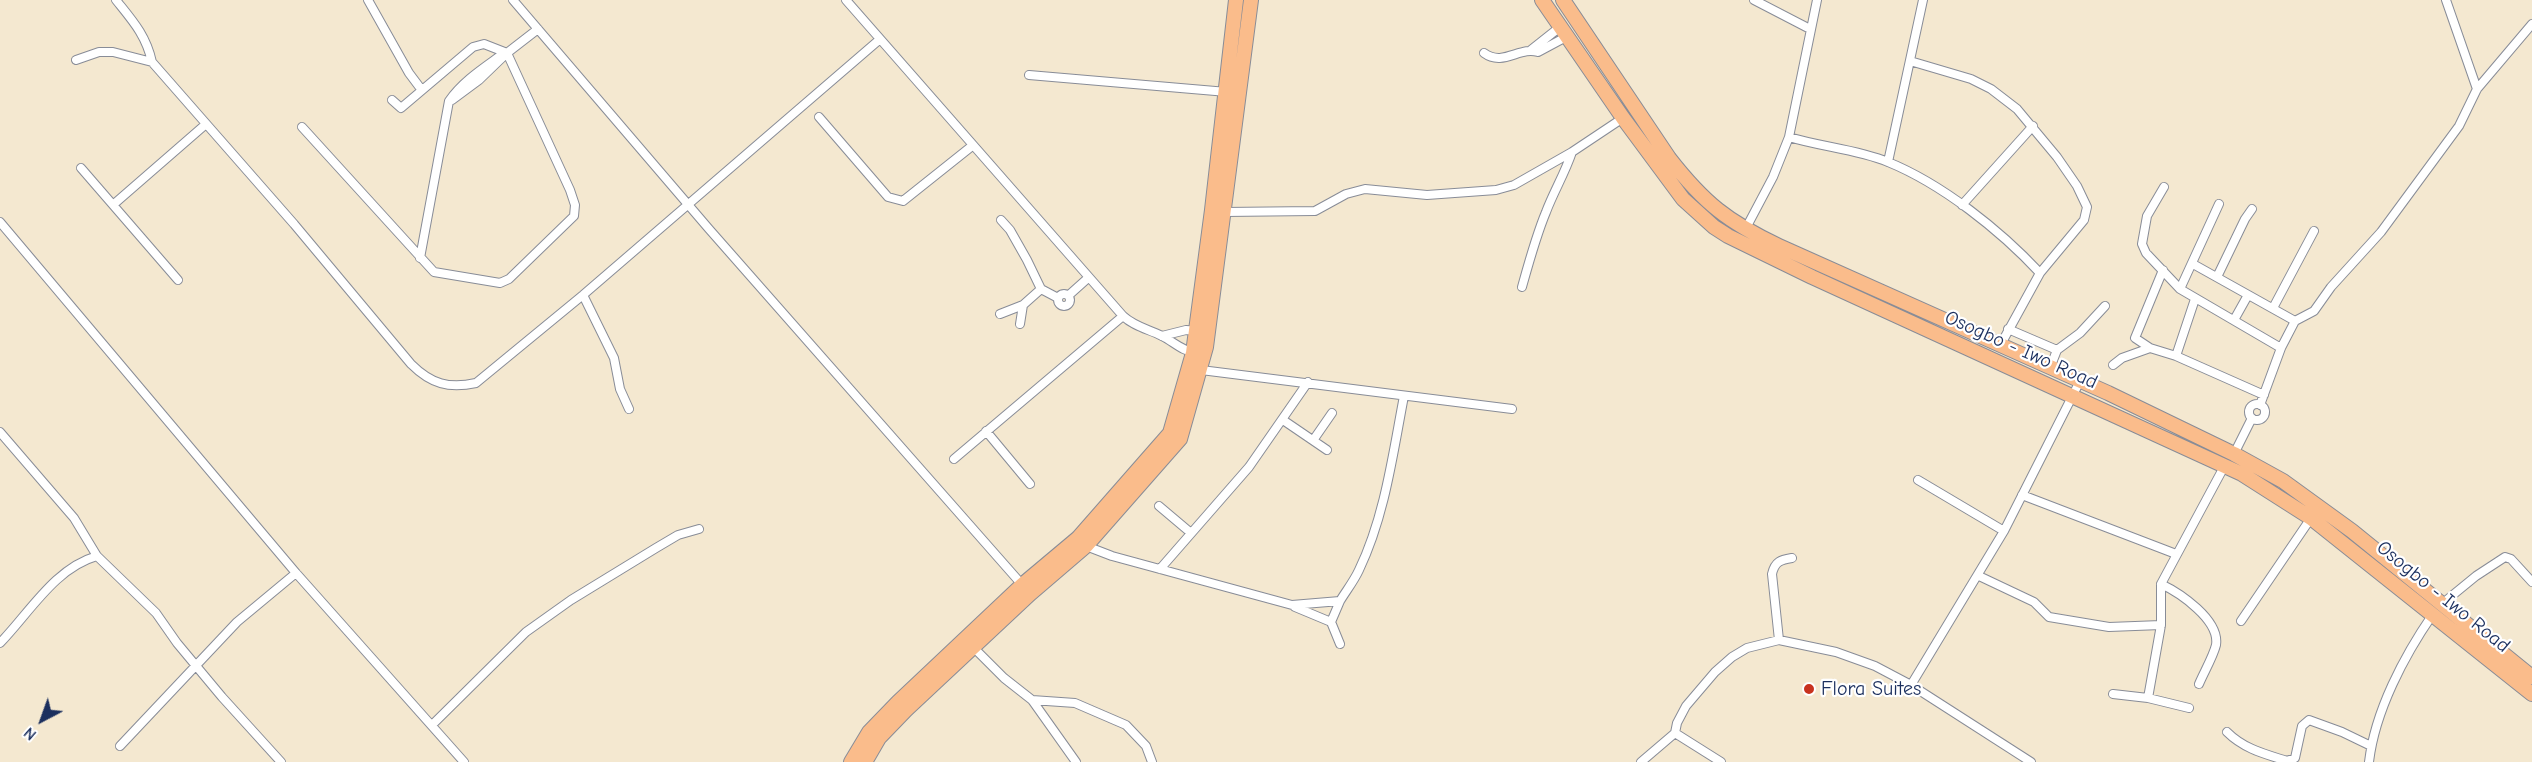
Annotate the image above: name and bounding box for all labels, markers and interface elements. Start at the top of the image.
street label: Osogbo - Iwo Road [1941,306,2101,394]
street label: Osogbo - Iwo Road [2371,536,2515,658]
place label: Flora Suites [1821,677,1921,701]
marker: Flora Suites [1802,682,1816,696]
north arrow [12,690,72,750]
text: N [20,723,40,744]

